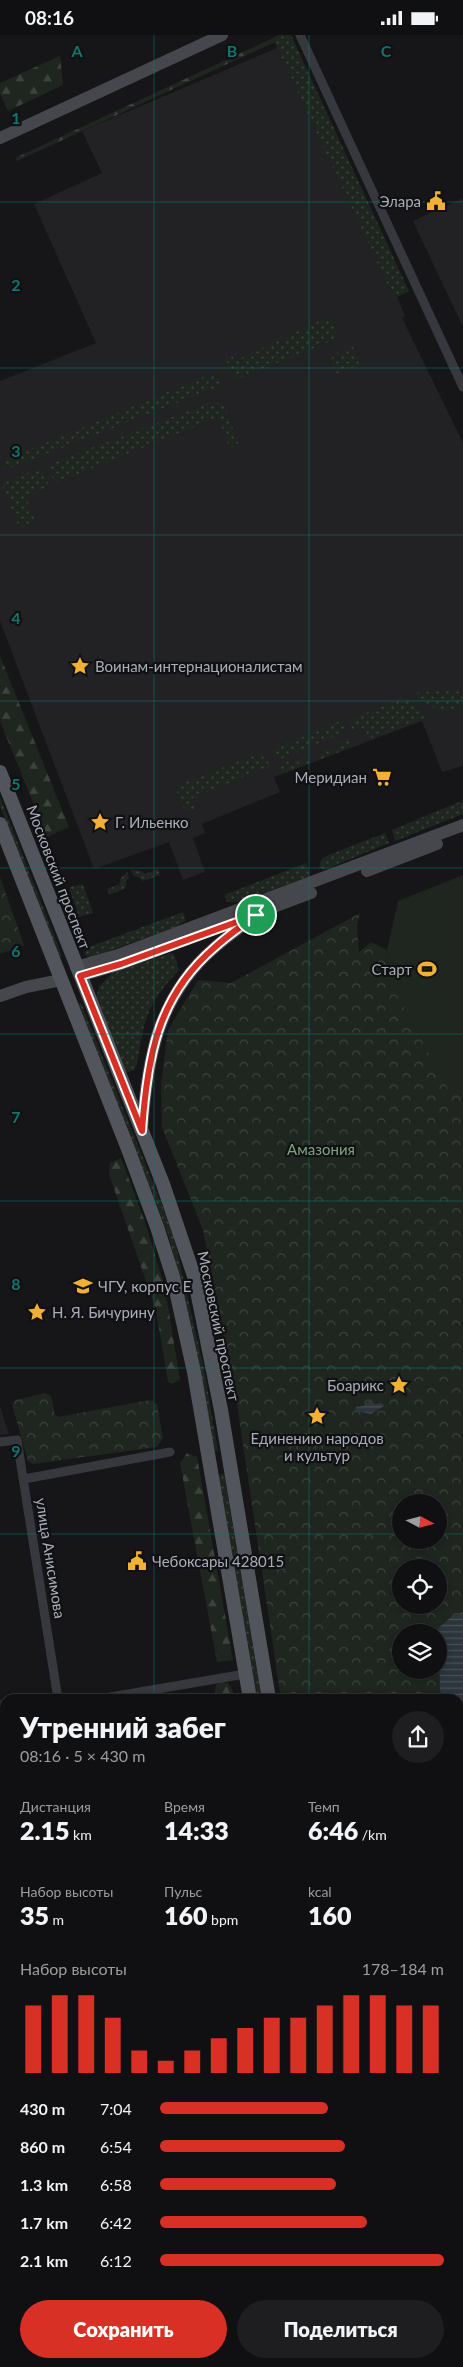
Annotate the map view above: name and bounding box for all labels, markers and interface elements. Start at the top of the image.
text: 08:16 [25,6,74,29]
text: A [70,41,83,60]
text: B [227,41,237,60]
text: C [381,41,392,60]
text: 1 [11,108,21,127]
public building icon: Элара [425,190,447,212]
place label: Элара [379,192,421,210]
text: 2 [11,275,21,294]
text: 3 [11,441,21,460]
text: 4 [11,608,21,627]
place icon: Воинам-интернационалистам [69,655,91,677]
place label: Воинам-интернационалистам [95,657,303,675]
supermarket icon: Меридиан [371,766,393,788]
place label: Меридиан [295,768,367,786]
text: 5 [11,774,21,793]
street label: Московский проспект [23,802,95,952]
place icon: Г. Ильенко [89,811,111,833]
place label: Г. Ильенко [115,813,189,831]
pin [235,894,277,936]
icon: arrive [242,901,270,929]
text: 6 [11,941,21,960]
sports icon: Старт [416,958,438,980]
place label: Старт [372,960,412,978]
text: 7 [11,1107,21,1126]
park label: Амазония [287,1140,355,1158]
street label: Московский проспект [194,1249,244,1403]
text: 8 [11,1274,21,1293]
school or university icon: ЧГУ, корпус Е [72,1275,94,1297]
place label: ЧГУ, корпус Е [98,1277,191,1295]
place icon: Н. Я. Бичурину [26,1301,48,1323]
place label: Н. Я. Бичурину [52,1303,155,1321]
place icon: Боарикс [388,1374,410,1396]
place label: Боарикс [327,1376,384,1394]
place icon: Единению народов и культур [306,1405,328,1427]
place label: Единению народов и культур [250,1429,384,1464]
text: 9 [11,1441,21,1460]
north arrow [392,1494,448,1549]
map controls [392,1494,447,1679]
street label: улица Анисимова [33,1496,69,1620]
public building icon: Чебоксары 428015 [126,1550,148,1572]
place label: Чебоксары 428015 [152,1552,284,1570]
button: locate [392,1559,447,1614]
button: layers [392,1624,447,1679]
text: Утренний забег [20,1710,226,1744]
button: share [392,1711,444,1763]
text: 08:16 · 5 × 430 m [20,1746,145,1765]
text: Дистанция [20,1798,91,1815]
text: Время [164,1798,205,1815]
text: Темп [308,1798,340,1815]
text: 2.15 [20,1815,69,1845]
text: 14:33 [164,1815,229,1845]
text: 6:46 [308,1815,358,1845]
text: km [69,1826,92,1843]
text: /km [358,1826,387,1843]
text: Набор высоты [20,1883,113,1900]
text: Пульс [164,1883,202,1900]
text: kcal [308,1883,332,1900]
text: 35 [20,1900,49,1930]
text: 160 [164,1900,208,1930]
text: 160 [308,1900,352,1930]
text: m [49,1911,64,1928]
text: bpm [208,1911,238,1928]
text: Набор высоты [20,1959,127,1978]
text: 178–184 m [362,1959,444,1978]
text: 430 m [20,2099,65,2118]
text: 7:04 [100,2099,132,2118]
text: 860 m [20,2137,65,2156]
text: 6:54 [100,2137,132,2156]
text: 1.3 km [20,2175,68,2194]
text: 6:58 [100,2175,132,2194]
text: 1.7 km [20,2213,68,2232]
text: 6:42 [100,2213,132,2232]
text: 2.1 km [20,2251,68,2270]
text: 6:12 [100,2251,132,2270]
button: Сохранить [20,2300,227,2358]
button: Поделиться [237,2300,444,2358]

